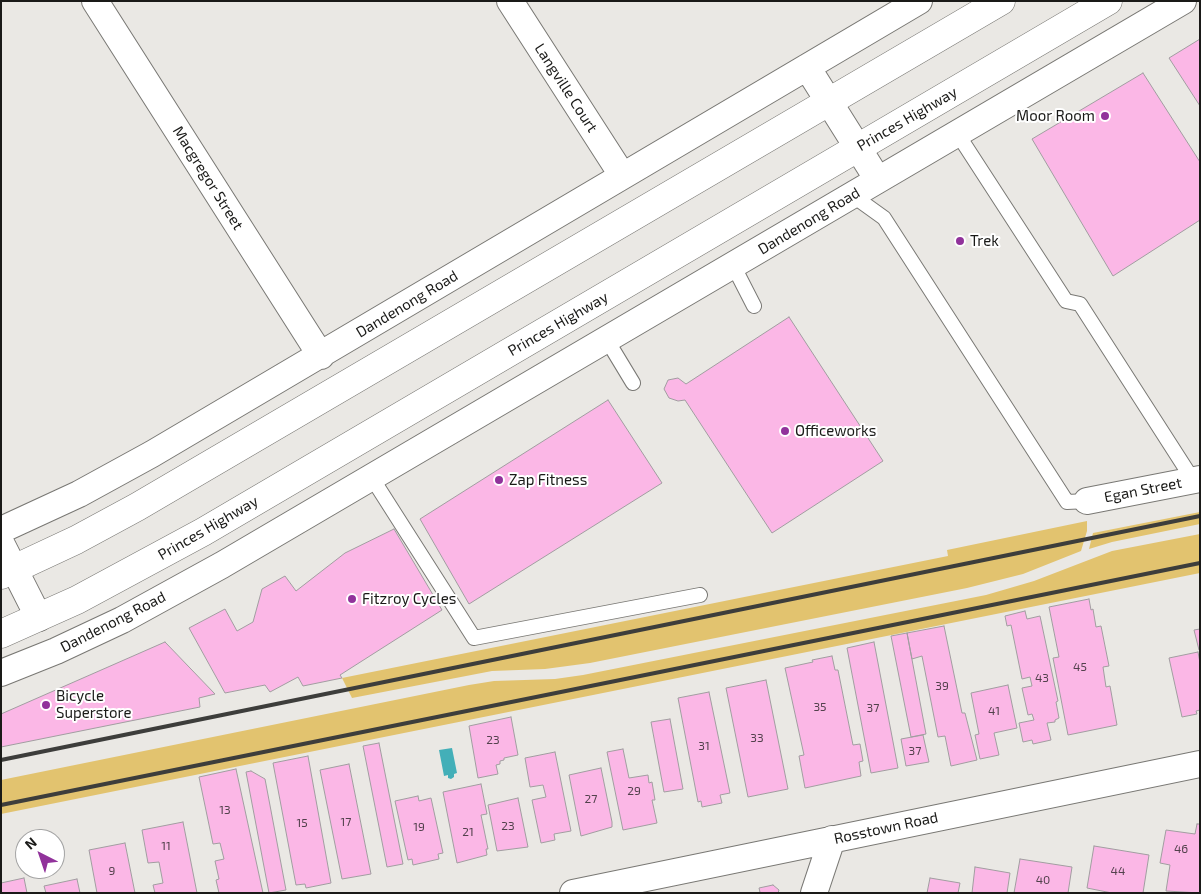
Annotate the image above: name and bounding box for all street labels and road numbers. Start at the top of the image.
street label: Langville Court [531,40,601,136]
street label: Princes Highway [854,83,960,155]
street label: Macgregor Street [169,123,247,233]
street label: Dandenong Road [755,183,863,259]
street label: Dandenong Road [353,266,461,342]
street label: Princes Highway [505,288,611,360]
street label: Egan Street [1103,474,1183,506]
street label: Princes Highway [155,492,261,564]
street label: Dandenong Road [57,588,169,656]
street label: Rosstown Road [832,808,940,848]

